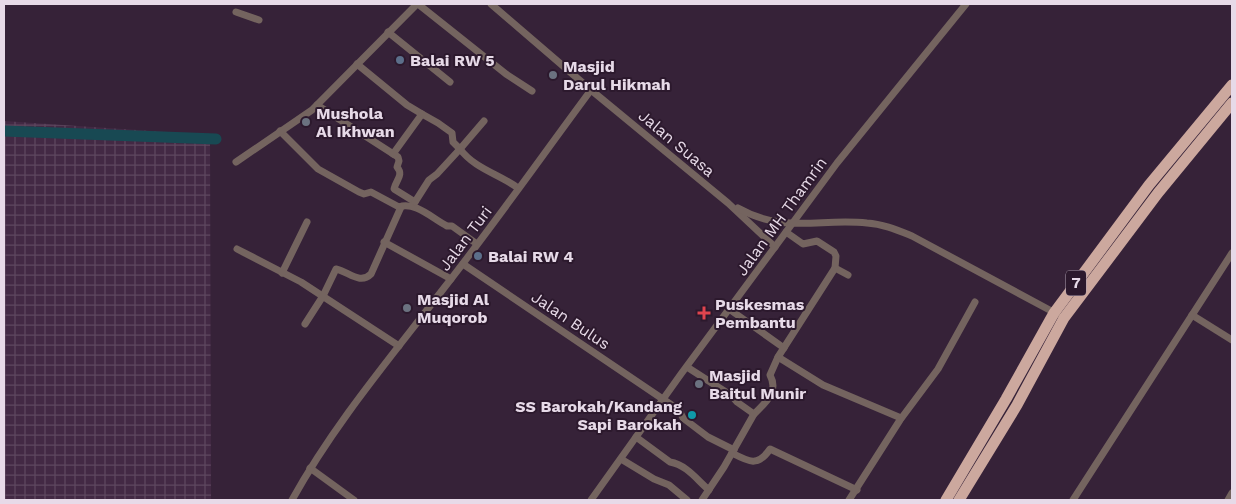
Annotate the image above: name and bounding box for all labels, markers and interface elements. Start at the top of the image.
place label: Balai RW 5 [410,51,495,70]
marker: Balai RW 5 [394,54,406,66]
place label: Masjid Darul Hikmah [563,57,671,94]
marker: Masjid Darul Hikmah [547,69,559,81]
place label: Mushola Al Ikhwan [316,104,395,141]
street label: Jalan Suasa [635,106,719,181]
marker: Mushola Al Ikhwan [300,116,312,128]
street label: Jalan MH Thamrin [732,153,831,279]
street label: Jalan Turi [435,202,496,274]
place label: Balai RW 4 [488,247,574,266]
marker: Balai RW 4 [472,250,484,262]
road number: 7 [1066,270,1086,296]
street label: Jalan Bulus [528,287,614,354]
place label: Masjid Al Muqorob [417,290,490,327]
place label: Puskesmas Pembantu [715,295,805,332]
marker: Masjid Al Muqorob [401,302,413,314]
marker: Puskesmas Pembantu [697,306,711,320]
place label: Masjid Baitul Munir [709,366,806,403]
marker: Masjid Baitul Munir [693,378,705,390]
place label: SS Barokah/Kandang Sapi Barokah [515,397,682,434]
marker: SS Barokah/Kandang Sapi Barokah [686,409,698,421]

